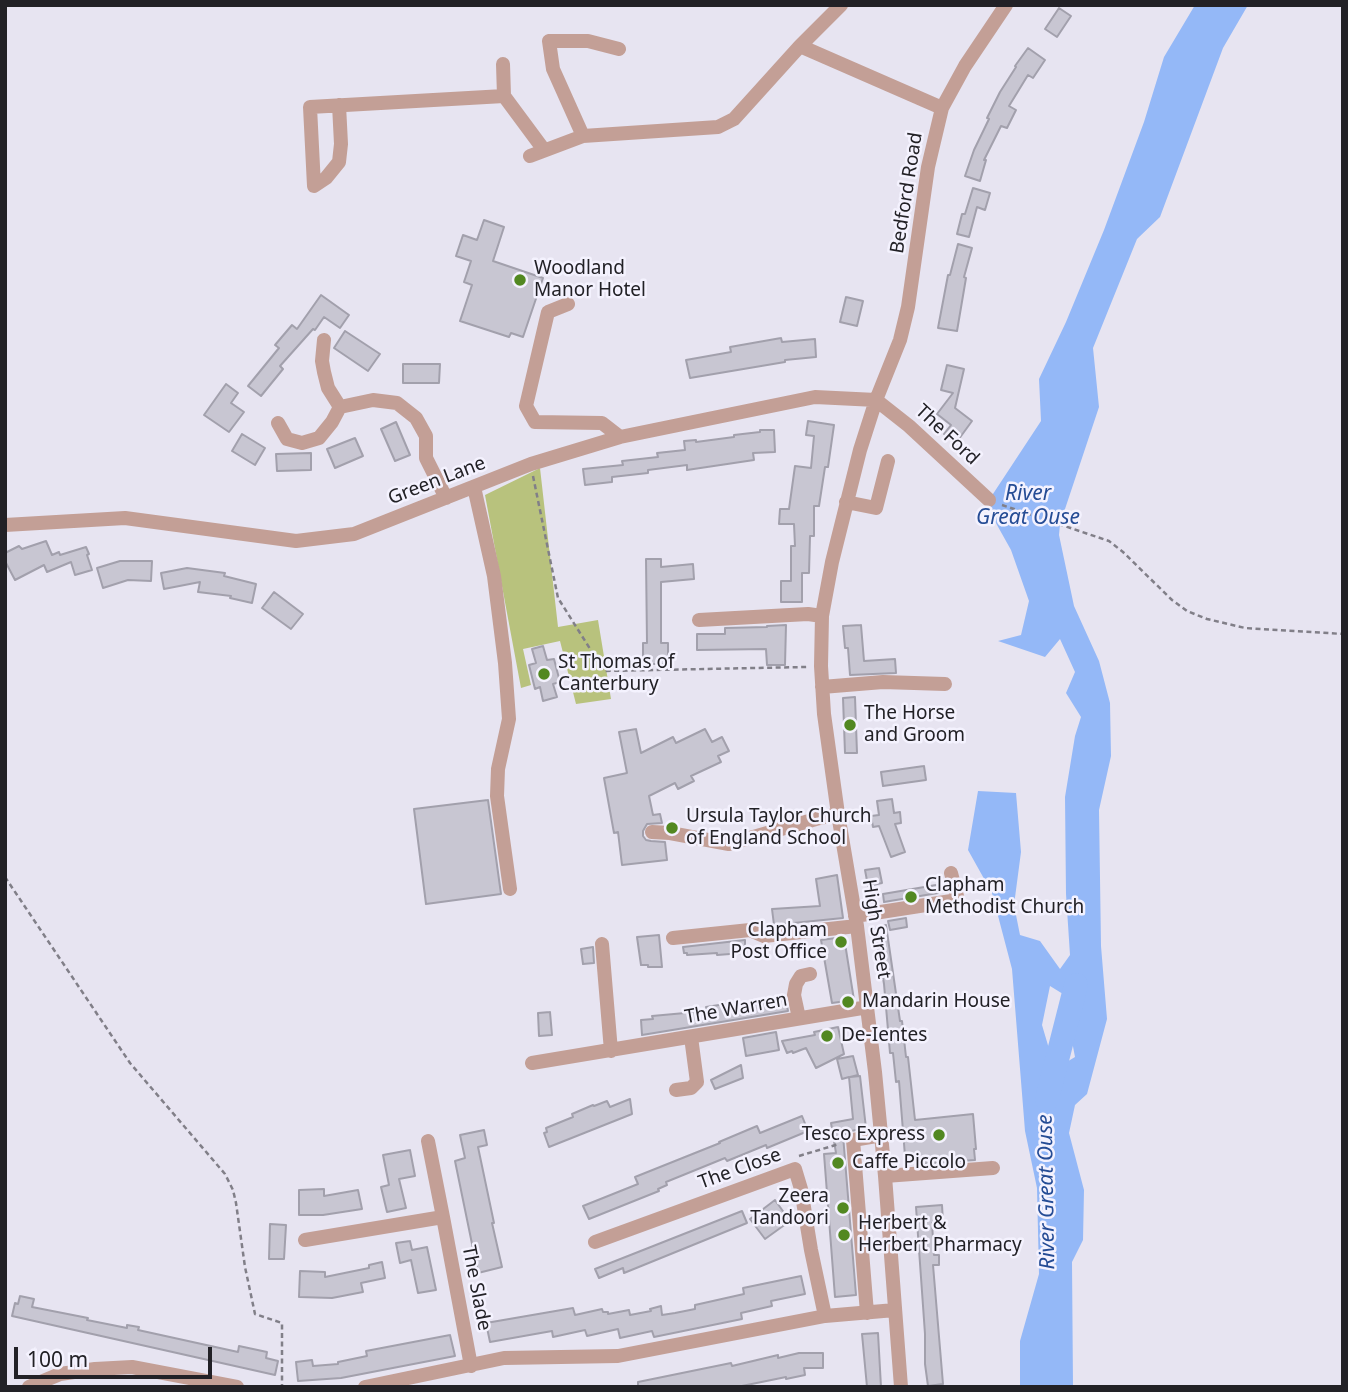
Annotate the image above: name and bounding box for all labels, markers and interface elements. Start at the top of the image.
street label: Bedford Road [886,131,928,255]
place label: Woodland Manor Hotel [534,258,646,302]
marker: Woodland Manor Hotel [512,272,528,288]
street label: The Ford [911,400,983,470]
street label: Green Lane [385,452,489,510]
water label: River Great Ouse [976,481,1080,531]
place label: St Thomas of Canterbury [558,652,675,696]
marker: St Thomas of Canterbury [536,666,552,682]
place label: The Horse and Groom [864,703,965,747]
marker: The Horse and Groom [842,717,858,733]
place label: Ursula Taylor Church of England School [686,806,871,850]
marker: Ursula Taylor Church of England School [664,820,680,836]
place label: Clapham Methodist Church [925,875,1084,919]
street label: High Street [857,878,895,980]
marker: Clapham Methodist Church [903,889,919,905]
place label: Clapham Post Office [730,920,827,964]
marker: Clapham Post Office [833,934,849,950]
street label: The Warren [683,989,789,1029]
place label: Mandarin House [862,991,1011,1013]
marker: Mandarin House [840,994,856,1010]
place label: De-Ientes [841,1025,927,1047]
marker: De-Ientes [819,1028,835,1044]
water label: River Great Ouse [1033,1114,1061,1270]
place label: Tesco Express [802,1124,925,1146]
marker: Tesco Express [931,1127,947,1143]
street label: The Close [696,1144,784,1194]
place label: Caffe Piccolo [852,1152,966,1174]
marker: Caffe Piccolo [830,1155,846,1171]
place label: Zeera Tandoori [750,1186,829,1230]
marker: Zeera Tandoori [835,1200,851,1216]
place label: Herbert & Herbert Pharmacy [858,1213,1022,1257]
marker: Herbert & Herbert Pharmacy [836,1227,852,1243]
street label: The Slade [457,1243,495,1333]
scale bar [18,1332,215,1376]
text: 100 m [27,1345,88,1373]

